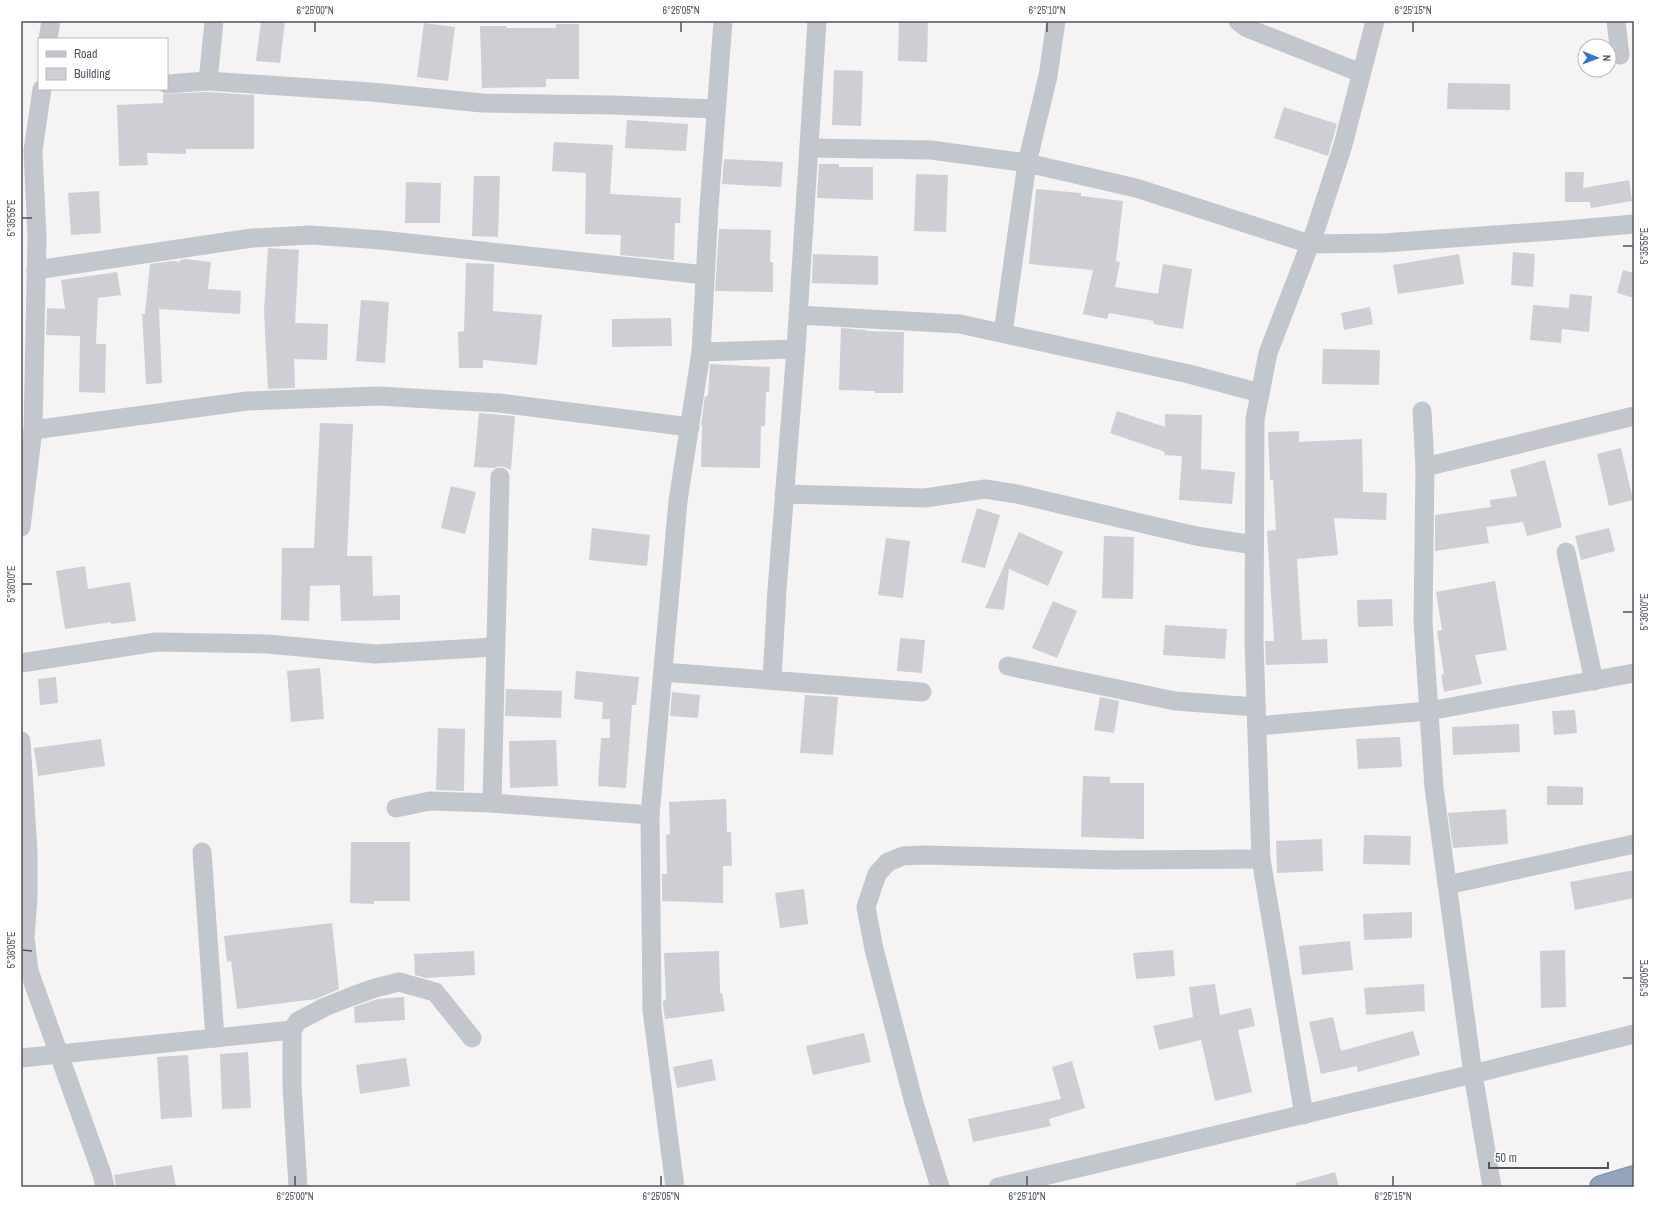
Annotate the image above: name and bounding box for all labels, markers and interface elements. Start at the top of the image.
text: 6°25'00"N [296,4,334,17]
text: 6°25'05"N [662,4,700,17]
text: 6°25'10"N [1028,4,1066,17]
text: 6°25'15"N [1394,4,1432,17]
legend [38,38,168,90]
north arrow [1577,38,1617,78]
text: Road [74,46,98,62]
text: N [1600,55,1614,62]
text: Building [74,66,111,82]
text: 5°35'55"E [5,200,18,236]
text: 5°35'55"E [1638,228,1651,264]
text: 5°36'00"E [5,566,18,602]
text: 5°36'00"E [1638,594,1651,630]
text: 5°36'05"E [5,932,18,968]
text: 5°36'05"E [1638,960,1651,996]
scale bar [1489,1144,1608,1170]
text: 50 m [1495,1150,1517,1166]
text: 6°25'00"N [276,1190,314,1203]
text: 6°25'05"N [642,1190,680,1203]
text: 6°25'10"N [1008,1190,1046,1203]
text: 6°25'15"N [1374,1190,1412,1203]

